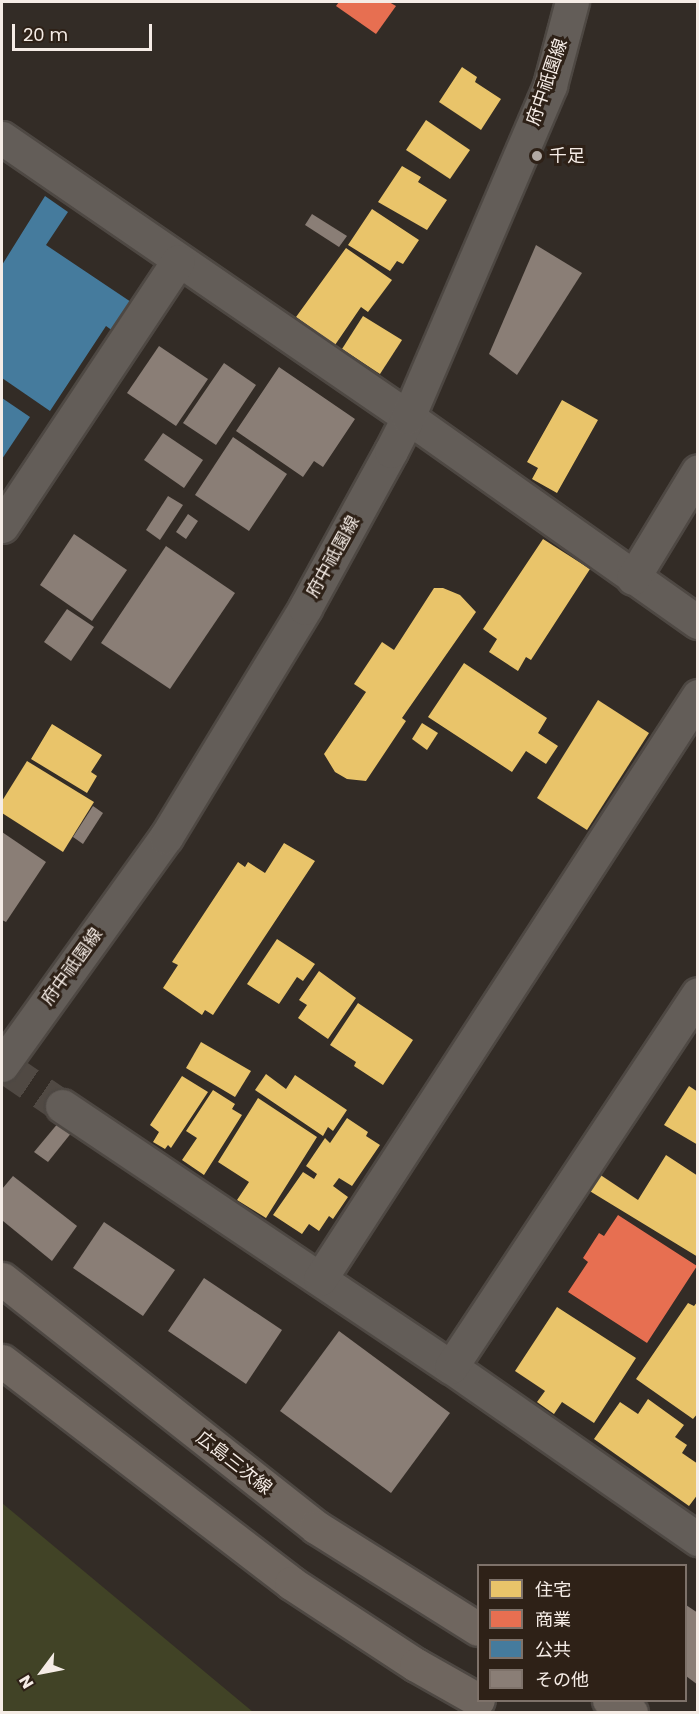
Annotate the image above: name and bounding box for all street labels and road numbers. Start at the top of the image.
street label: 府中祇園線 [522,36,572,128]
street label: 府中祇園線 [302,512,364,602]
street label: 府中祇園線 [37,924,107,1010]
street label: 広島三次線 [192,1427,276,1499]

